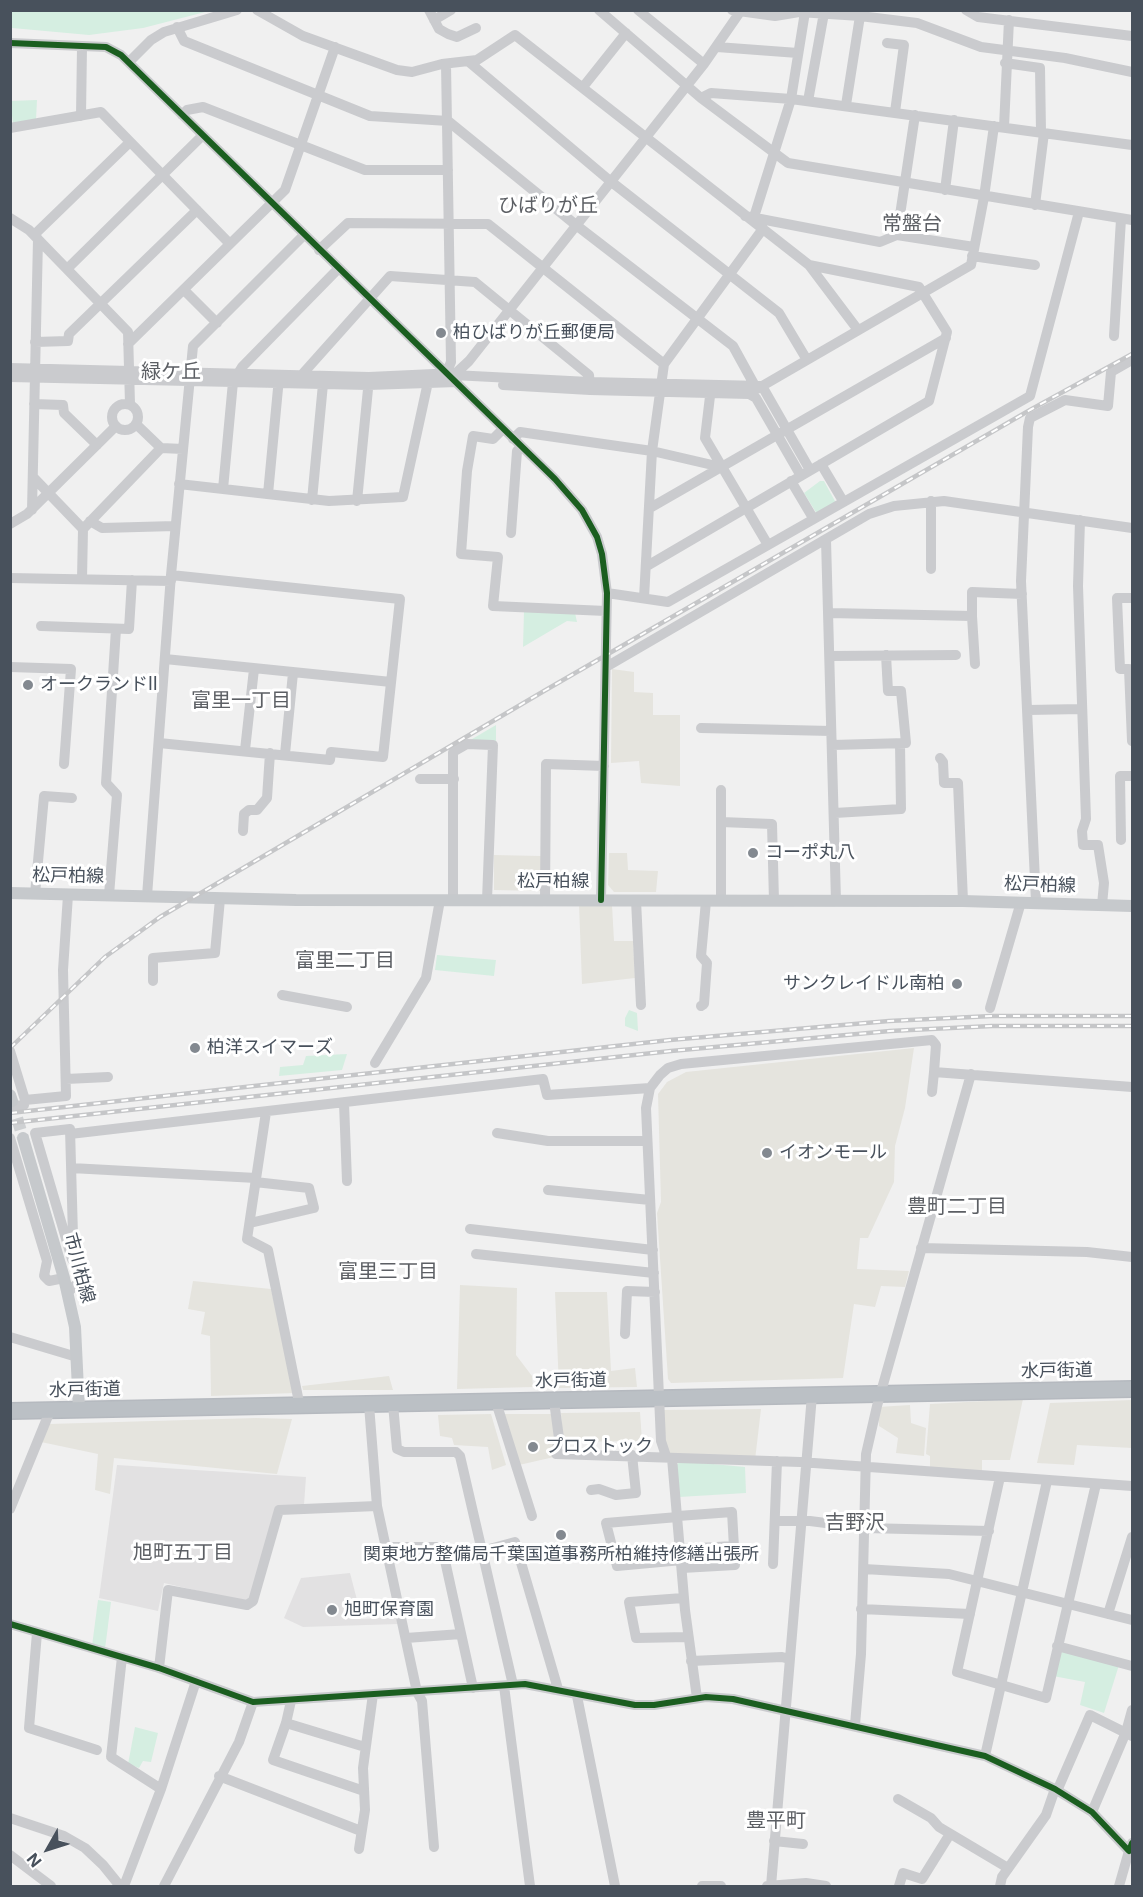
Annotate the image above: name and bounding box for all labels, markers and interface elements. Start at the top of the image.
district label: ひばりが丘 [498,194,598,218]
district label: 常盤台 [882,212,942,236]
place label: 柏ひばりが丘郵便局 [453,322,615,344]
marker: 柏ひばりが丘郵便局 [434,326,448,340]
district label: 緑ケ丘 [141,360,201,384]
place label: オークランドⅡ [40,674,158,696]
marker: オークランドⅡ [21,678,35,692]
district label: 富里一丁目 [191,689,291,713]
place label: コーポ丸八 [765,842,855,864]
marker: コーポ丸八 [746,846,760,860]
street label: 松戸柏線 [32,865,104,887]
street label: 松戸柏線 [517,871,589,893]
street label: 松戸柏線 [1004,873,1076,897]
district label: 富里二丁目 [295,949,395,973]
place label: サンクレイドル南柏 [783,973,945,995]
marker: サンクレイドル南柏 [950,977,964,991]
place label: 柏洋スイマーズ [207,1037,333,1059]
marker: 柏洋スイマーズ [188,1041,202,1055]
place label: イオンモール [779,1142,887,1164]
marker: イオンモール [760,1146,774,1160]
district label: 豊町二丁目 [907,1195,1007,1219]
street label: 市川柏線 [59,1230,99,1306]
district label: 富里三丁目 [338,1260,438,1284]
street label: 水戸街道 [1021,1360,1093,1382]
street label: 水戸街道 [535,1370,607,1392]
street label: 水戸街道 [49,1379,121,1401]
place label: プロストック [545,1436,653,1458]
marker: プロストック [526,1440,540,1454]
district label: 吉野沢 [825,1511,885,1535]
marker: 関東地方整備局千葉国道事務所柏維持修繕出張所 [554,1528,568,1542]
district label: 旭町五丁目 [133,1541,233,1565]
place label: 関東地方整備局千葉国道事務所柏維持修繕出張所 [363,1544,759,1566]
place label: 旭町保育園 [344,1599,434,1621]
marker: 旭町保育園 [325,1603,339,1617]
district label: 豊平町 [746,1809,806,1833]
north arrow [18,1819,78,1879]
text: N [22,1849,46,1871]

